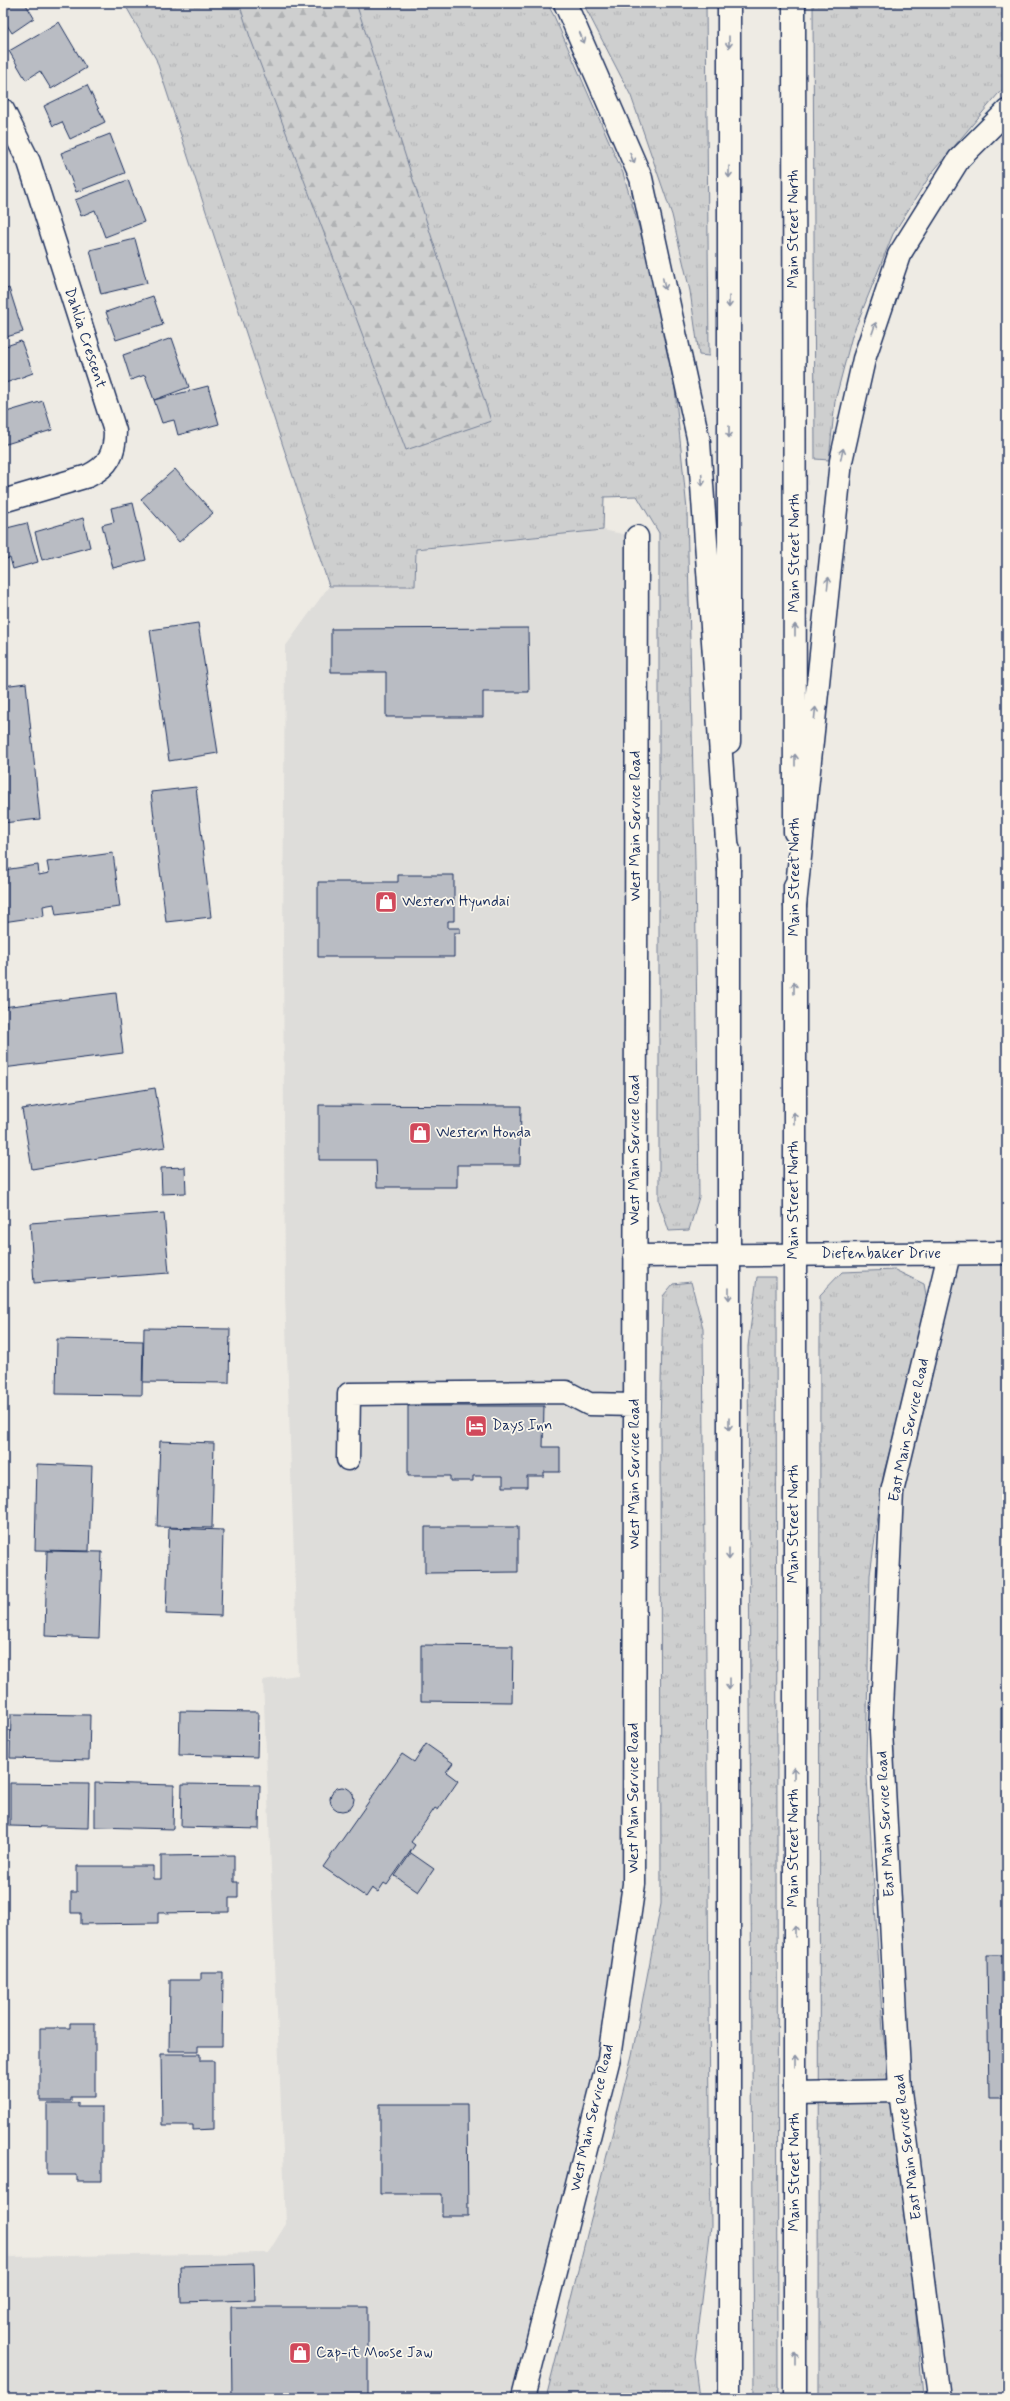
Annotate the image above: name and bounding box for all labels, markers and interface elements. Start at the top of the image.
one-way arrow [578,32,586,44]
one-way arrow [725,35,733,48]
one-way arrow [629,152,637,164]
one-way arrow [725,165,733,178]
street label: Main Street North [784,170,804,288]
one-way arrow [661,277,669,290]
street label: Dahlia Crescent [59,285,111,391]
one-way arrow [725,295,733,308]
one-way arrow [871,323,879,335]
one-way arrow [725,425,733,438]
one-way arrow [839,448,847,461]
one-way arrow [698,473,705,486]
street label: Main Street North [785,494,805,612]
one-way arrow [824,577,832,590]
one-way arrow [791,624,799,637]
one-way arrow [811,707,818,720]
street label: West Main Service Road [626,751,646,901]
one-way arrow [791,754,799,767]
street label: Main Street North [785,818,805,936]
shop icon: Western Hyundai [373,889,399,915]
place label: Western Hyundai [402,892,509,912]
one-way arrow [790,982,798,995]
street label: West Main Service Road [625,1075,645,1225]
one-way arrow [790,1112,798,1125]
shop icon: Western Honda [407,1120,433,1146]
place label: Western Honda [436,1123,531,1143]
street label: Main Street North [784,1141,804,1259]
street label: Diefenbaker Drive [821,1244,941,1264]
one-way arrow [725,1287,733,1300]
street label: East Main Service Road [884,1356,934,1504]
street label: West Main Service Road [625,1399,645,1549]
hotel icon: Days Inn [463,1413,489,1439]
place label: Days Inn [492,1416,552,1436]
one-way arrow [725,1417,733,1430]
street label: Main Street North [784,1465,804,1583]
one-way arrow [725,1547,733,1560]
one-way arrow [725,1677,733,1690]
street label: West Main Service Road [624,1723,644,1873]
street label: East Main Service Road [872,1750,900,1898]
one-way arrow [790,1767,798,1780]
street label: Main Street North [784,1789,804,1907]
one-way arrow [791,1925,799,1938]
street label: West Main Service Road [565,2042,619,2194]
one-way arrow [791,2055,799,2068]
street label: East Main Service Road [889,2073,927,2221]
street label: Main Street North [785,2113,805,2231]
shop icon: Cap-it Moose Jaw [287,2340,313,2366]
place label: Cap-it Moose Jaw [316,2343,433,2363]
one-way arrow [791,2353,799,2366]

